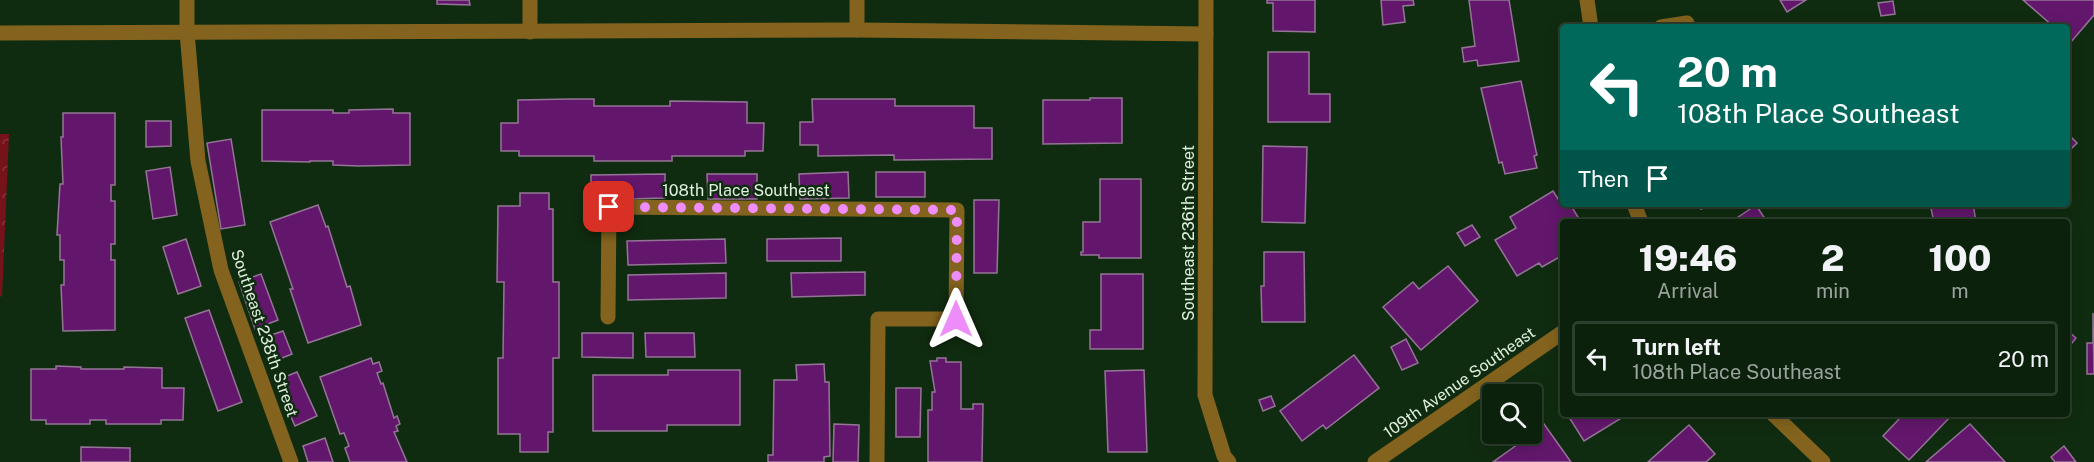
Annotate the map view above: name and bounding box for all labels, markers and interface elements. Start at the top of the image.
text: 20 m [1677,47,1778,96]
icon: left [1578,48,1656,126]
text: 108th Place Southeast [1677,97,1960,129]
street label: Southeast 236th Street [1179,145,1198,321]
icon: arrive [1641,162,1674,195]
text: Then [1578,166,1629,192]
pin [583,181,634,232]
street label: 108th Place Southeast [662,181,830,200]
icon: arrive [592,190,625,223]
text: 19:46 [1638,237,1737,279]
text: 2 [1821,237,1845,279]
text: 100 [1928,237,1992,279]
street label: Southeast 238th Street [227,247,302,420]
text: Arrival [1657,279,1719,303]
text: min [1816,279,1850,303]
text: m [1951,279,1969,303]
position arrow [924,287,988,351]
street label: 109th Avenue Southeast [1380,323,1539,442]
text: Turn left [1632,334,1721,360]
icon: left [1581,342,1614,375]
text: 20 m [1998,346,2049,372]
text: 108th Place Southeast [1632,360,1841,384]
map controls [1482,384,1542,444]
button: search [1482,384,1542,444]

